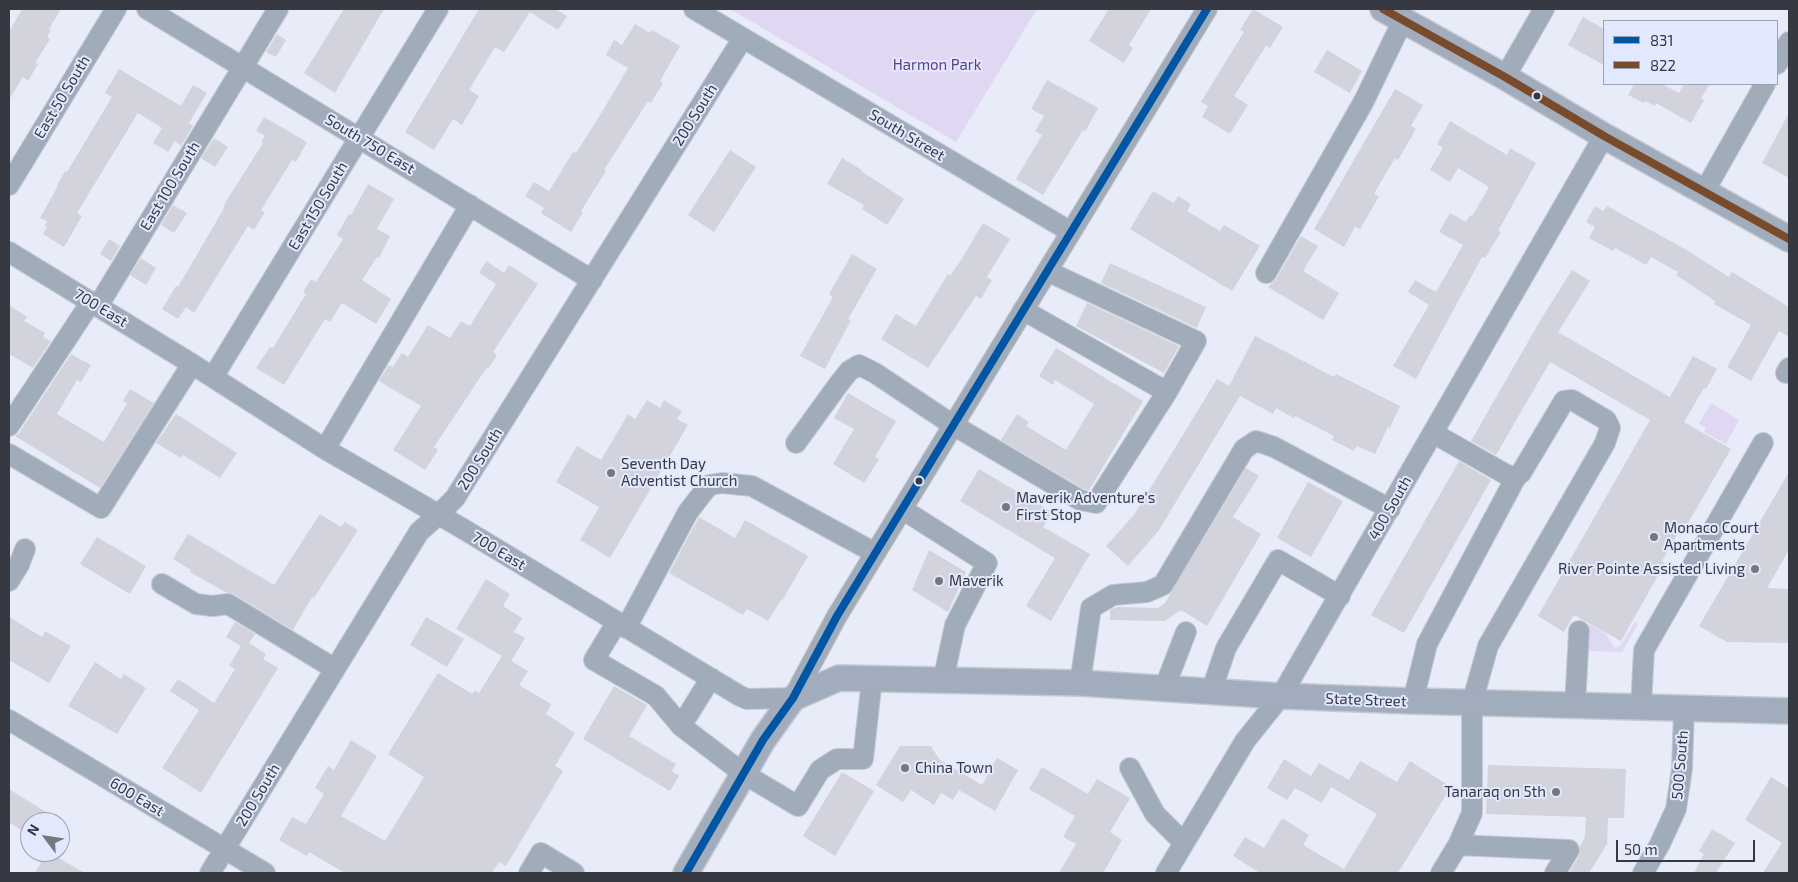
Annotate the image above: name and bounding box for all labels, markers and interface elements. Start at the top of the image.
legend [1603,20,1778,85]
text: 831 [1650,31,1673,49]
street label: East 50 South [30,52,94,142]
park label: Harmon Park [893,56,981,74]
text: 822 [1650,56,1676,74]
street label: 200 South [669,81,721,149]
unlabelled marker [1532,91,1542,101]
street label: South Street [866,105,948,165]
street label: South 750 East [322,110,418,178]
street label: East 100 South [136,138,204,234]
street label: East 150 South [285,159,351,253]
street label: 700 East [71,285,131,331]
street label: 200 South [454,425,506,493]
place label: Seventh Day Adventist Church [621,455,737,490]
marker: Seventh Day Adventist Church [605,467,617,479]
street label: 400 South [1365,473,1415,543]
unlabelled marker [914,476,924,486]
place label: Maverik Adventure's First Stop [1016,489,1155,524]
marker: Maverik Adventure's First Stop [1000,501,1012,513]
place label: Monaco Court Apartments [1664,519,1759,554]
street label: 700 East [469,528,529,574]
marker: Monaco Court Apartments [1648,531,1660,543]
place label: River Pointe Assisted Living [1558,560,1745,578]
marker: River Pointe Assisted Living [1749,563,1761,575]
place label: Maverik [949,572,1004,590]
marker: Maverik [933,575,945,587]
street label: State Street [1325,690,1407,710]
street label: 500 South [1668,730,1692,800]
place label: China Town [915,759,993,777]
street label: 200 South [232,760,284,830]
marker: China Town [899,762,911,774]
street label: 600 East [107,774,167,820]
place label: Tanaraq on 5th [1444,783,1546,801]
marker: Tanaraq on 5th [1550,786,1562,798]
north arrow [20,812,70,862]
text: N [23,821,42,838]
scale bar [1618,830,1757,862]
text: 50 m [1624,840,1658,858]

